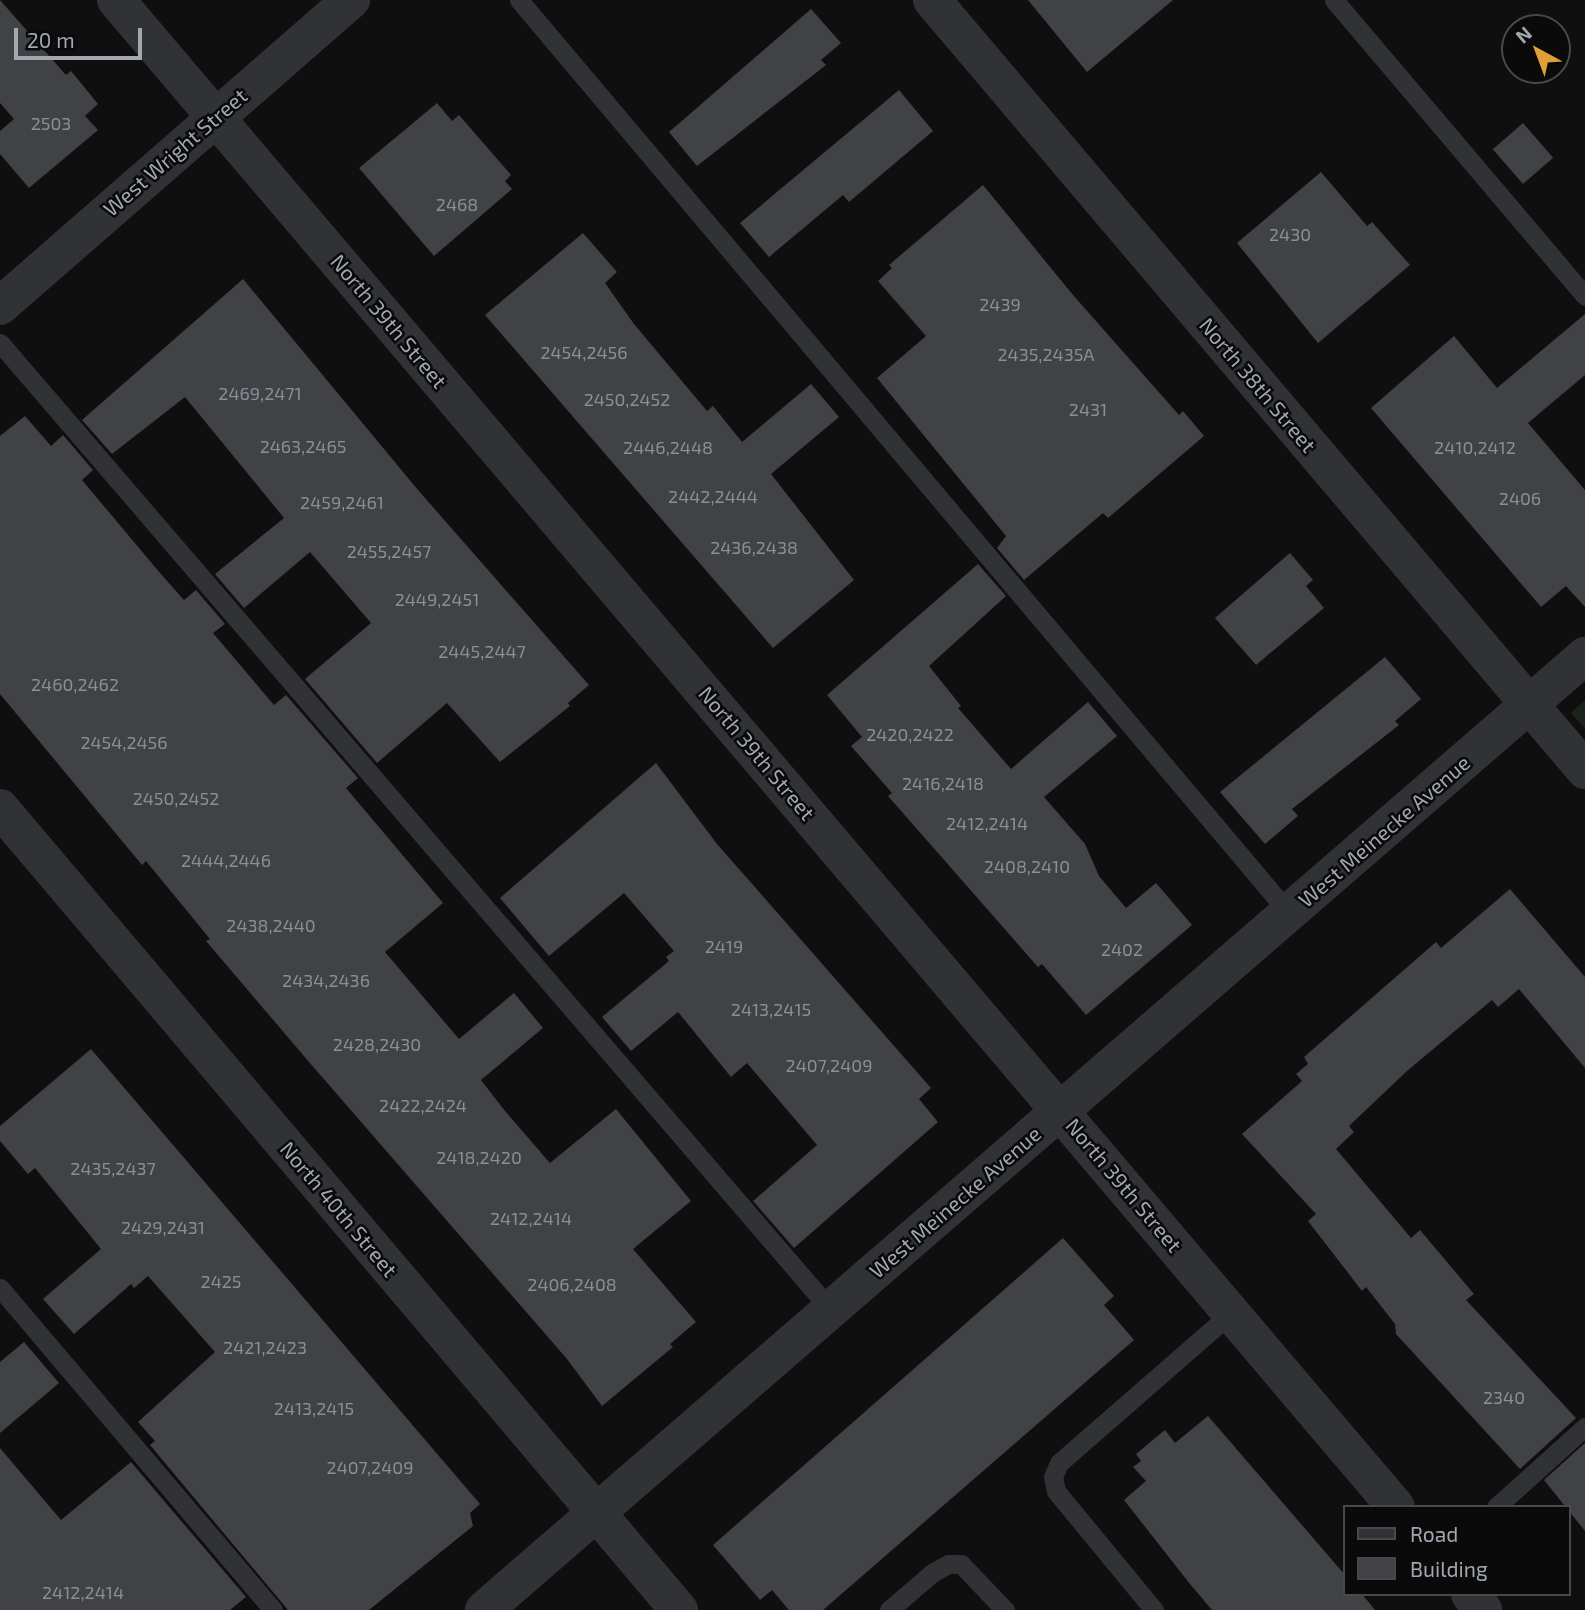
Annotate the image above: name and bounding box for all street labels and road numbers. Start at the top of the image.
street label: West Wright Street [98,83,252,221]
street label: North 39th Street [326,249,452,393]
street label: North 38th Street [1194,313,1322,457]
street label: North 39th Street [694,681,820,825]
street label: West Meinecke Avenue [1293,749,1475,913]
street label: North 39th Street [1061,1113,1187,1257]
street label: West Meinecke Avenue [864,1120,1046,1284]
street label: North 40th Street [275,1136,403,1282]

